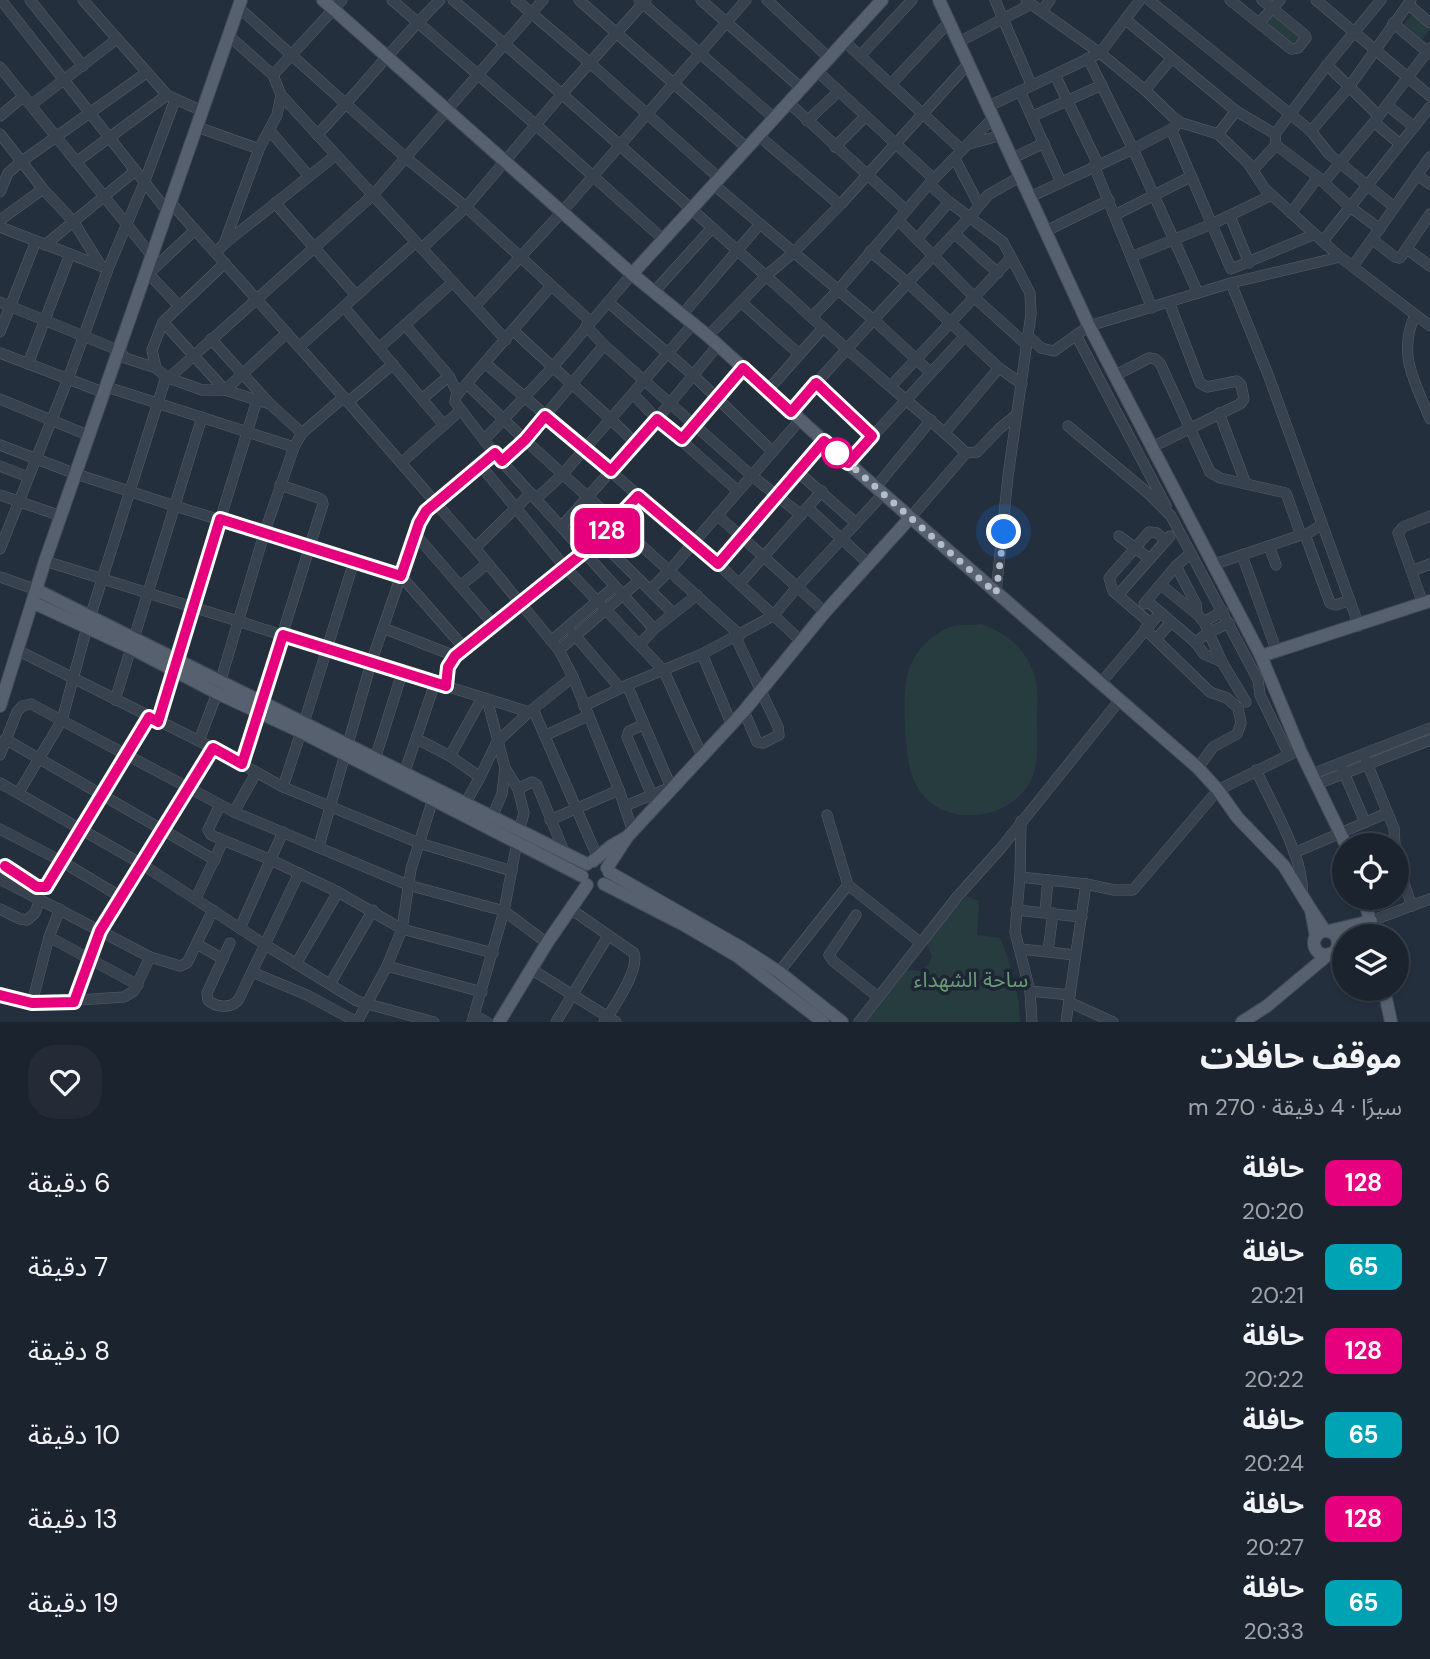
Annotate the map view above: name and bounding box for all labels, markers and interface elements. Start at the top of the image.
unlabelled marker [822,438,852,468]
line badge: 128 [567,508,647,554]
your location [986,514,1021,549]
text: 128 [588,515,626,546]
map controls [1332,833,1409,1001]
button: locate [1332,833,1409,910]
button: layers [1332,924,1409,1001]
park label: ساحة الشهداء [914,966,1028,994]
text: موقف حافلات [1200,1035,1402,1078]
button: heart [28,1045,102,1119]
text: سيرًا · 4 دقيقة · 270 m [1188,1092,1402,1122]
text: حافلة [1243,1151,1304,1185]
text: 6 دقيقة [28,1166,110,1200]
text: 128 [1345,1167,1382,1198]
text: 20:20 [1242,1196,1304,1226]
text: حافلة [1243,1235,1304,1269]
text: 7 دقيقة [28,1250,108,1284]
text: 65 [1349,1251,1378,1282]
text: 20:21 [1250,1280,1304,1310]
text: حافلة [1243,1319,1304,1353]
text: 8 دقيقة [28,1334,110,1368]
text: 128 [1345,1335,1382,1366]
text: 20:22 [1244,1364,1304,1394]
text: حافلة [1243,1403,1304,1437]
text: 10 دقيقة [28,1418,120,1452]
text: 65 [1349,1419,1378,1450]
text: 20:24 [1244,1448,1304,1478]
text: حافلة [1243,1487,1304,1521]
text: 13 دقيقة [28,1502,118,1536]
text: 128 [1345,1503,1382,1534]
text: 20:27 [1245,1532,1304,1562]
text: حافلة [1243,1571,1304,1605]
text: 19 دقيقة [28,1586,119,1620]
text: 65 [1349,1587,1378,1618]
text: 20:33 [1243,1616,1304,1646]

